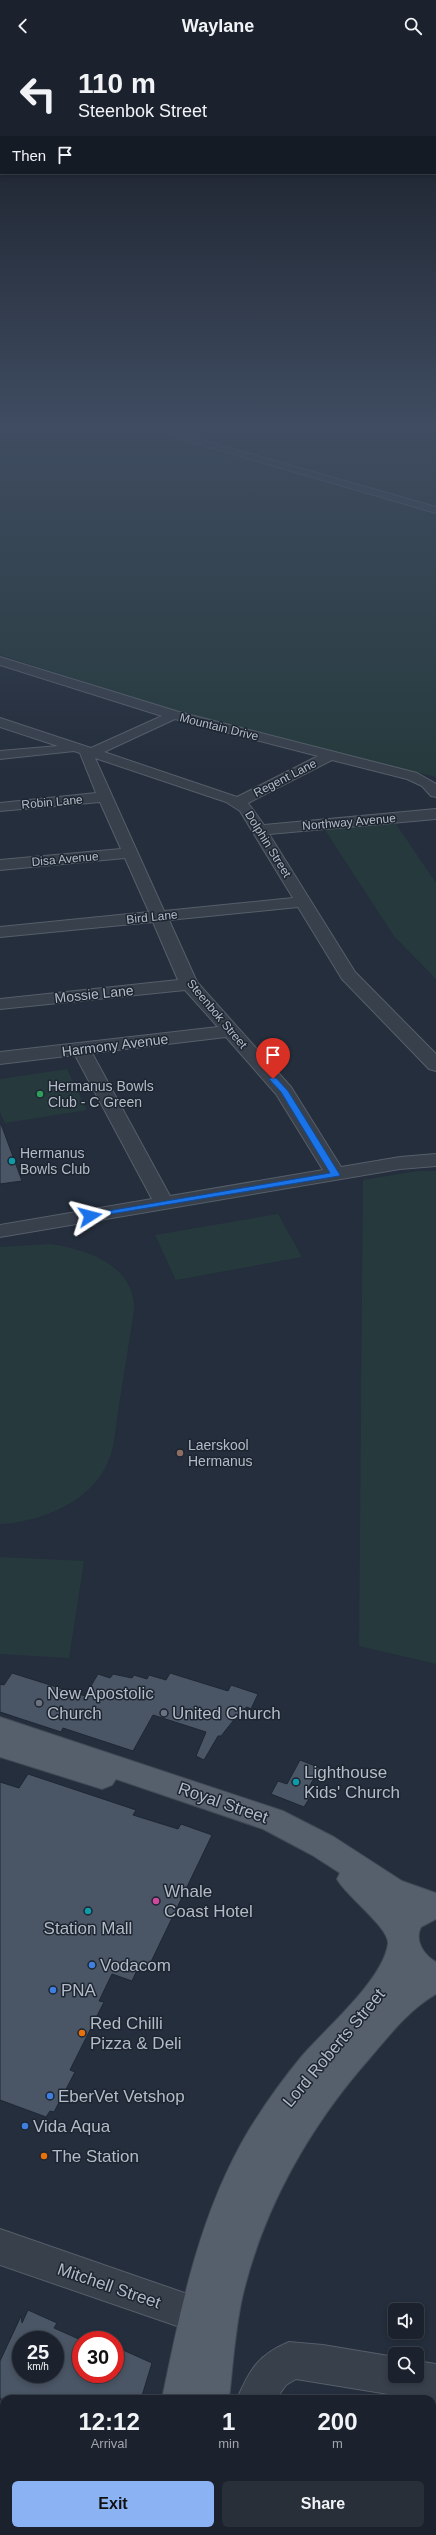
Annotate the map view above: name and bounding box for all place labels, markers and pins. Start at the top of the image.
pin [256,1038,290,1079]
place label: Hermanus Bowls Club - C Green [48,1078,154,1110]
marker: Hermanus Bowls Club - C Green [35,1089,45,1099]
place label: Hermanus Bowls Club [20,1145,90,1177]
marker: Hermanus Bowls Club [7,1156,17,1166]
place label: Laerskool Hermanus [188,1437,253,1469]
marker: Laerskool Hermanus [175,1448,185,1458]
place label: New Apostolic Church [47,1684,154,1723]
marker: New Apostolic Church [34,1698,44,1708]
place label: United Church [172,1704,281,1723]
marker: United Church [159,1708,169,1718]
place label: Lighthouse Kids' Church [304,1763,400,1802]
marker: Lighthouse Kids' Church [291,1777,301,1787]
place label: Whale Coast Hotel [164,1882,253,1921]
marker: Whale Coast Hotel [151,1896,161,1906]
marker: Station Mall [83,1906,93,1916]
place label: Station Mall [44,1919,132,1938]
place label: Vodacom [100,1956,171,1975]
marker: Vodacom [87,1960,97,1970]
place label: PNA [61,1981,97,2000]
marker: PNA [48,1985,58,1995]
place label: Red Chilli Pizza & Deli [90,2014,182,2053]
marker: Red Chilli Pizza & Deli [77,2028,87,2038]
place label: EberVet Vetshop [58,2087,185,2106]
marker: EberVet Vetshop [45,2091,55,2101]
place label: Vida Aqua [33,2117,111,2136]
marker: Vida Aqua [20,2121,30,2131]
place label: The Station [52,2147,139,2166]
marker: The Station [39,2151,49,2161]

